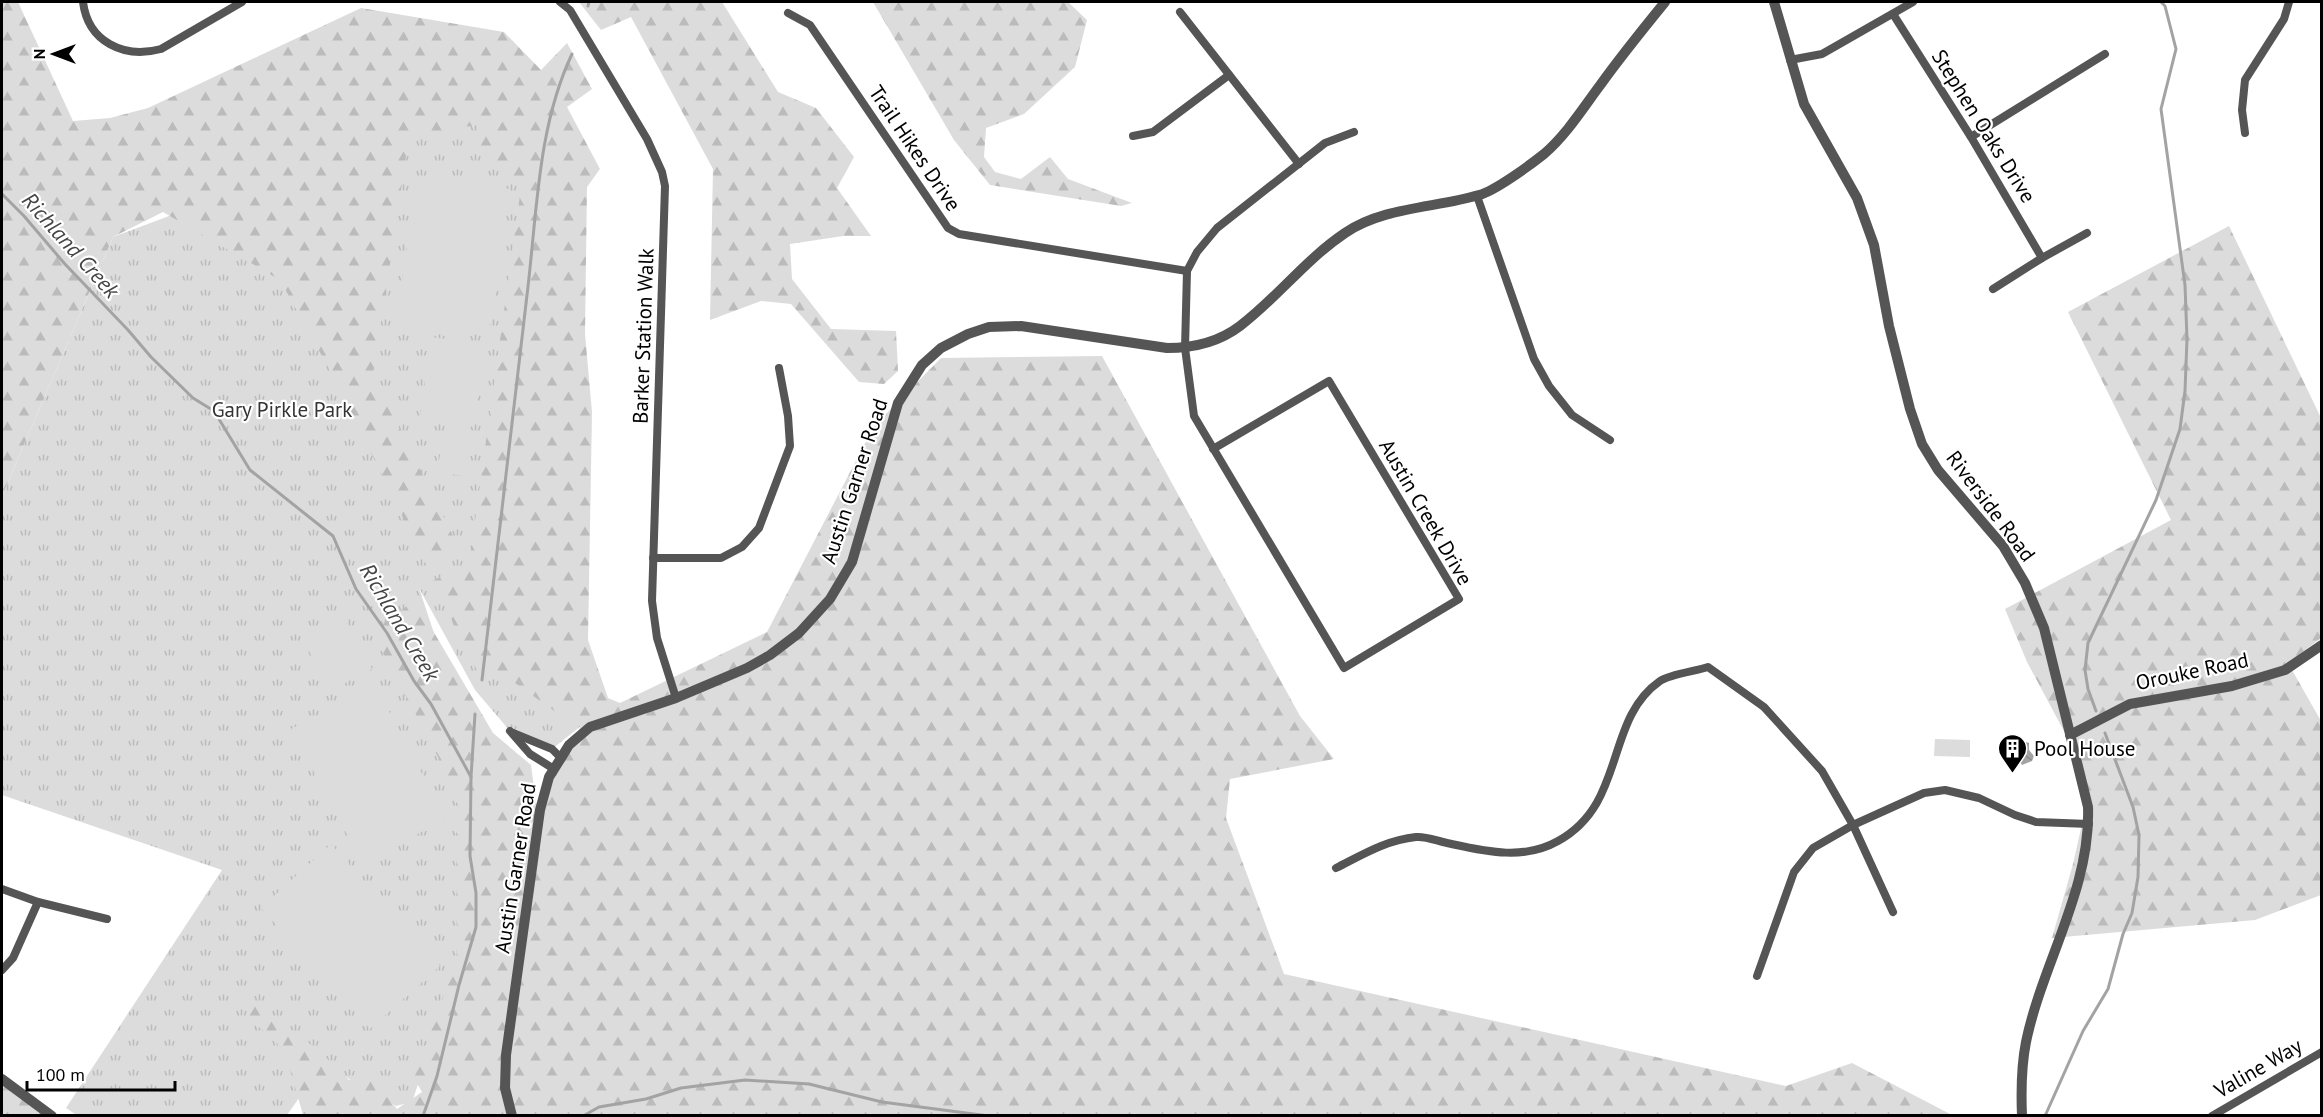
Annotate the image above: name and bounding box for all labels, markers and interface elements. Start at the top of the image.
north arrow [24,24,84,84]
street label: Stephen Oaks Drive [1926,44,2042,208]
text: N [29,49,49,59]
street label: Trail Hikes Drive [863,80,967,216]
water label: Richland Creek [16,186,127,304]
street label: Barker Station Walk [626,248,660,424]
street label: Austin Garner Road [815,395,893,567]
park label: Gary Pirkle Park [212,396,352,423]
street label: Austin Creek Drive [1373,434,1479,590]
street label: Riverside Road [1940,445,2042,567]
water label: Richland Creek [354,558,447,687]
street label: Orouke Road [2133,646,2251,696]
building icon: Pool House [1997,732,2029,774]
place label: Pool House [2034,735,2135,762]
street label: Austin Garner Road [488,781,542,955]
street label: Valine Way [2208,1032,2307,1104]
scale bar [27,1054,176,1092]
text: 100 m [36,1063,85,1086]

